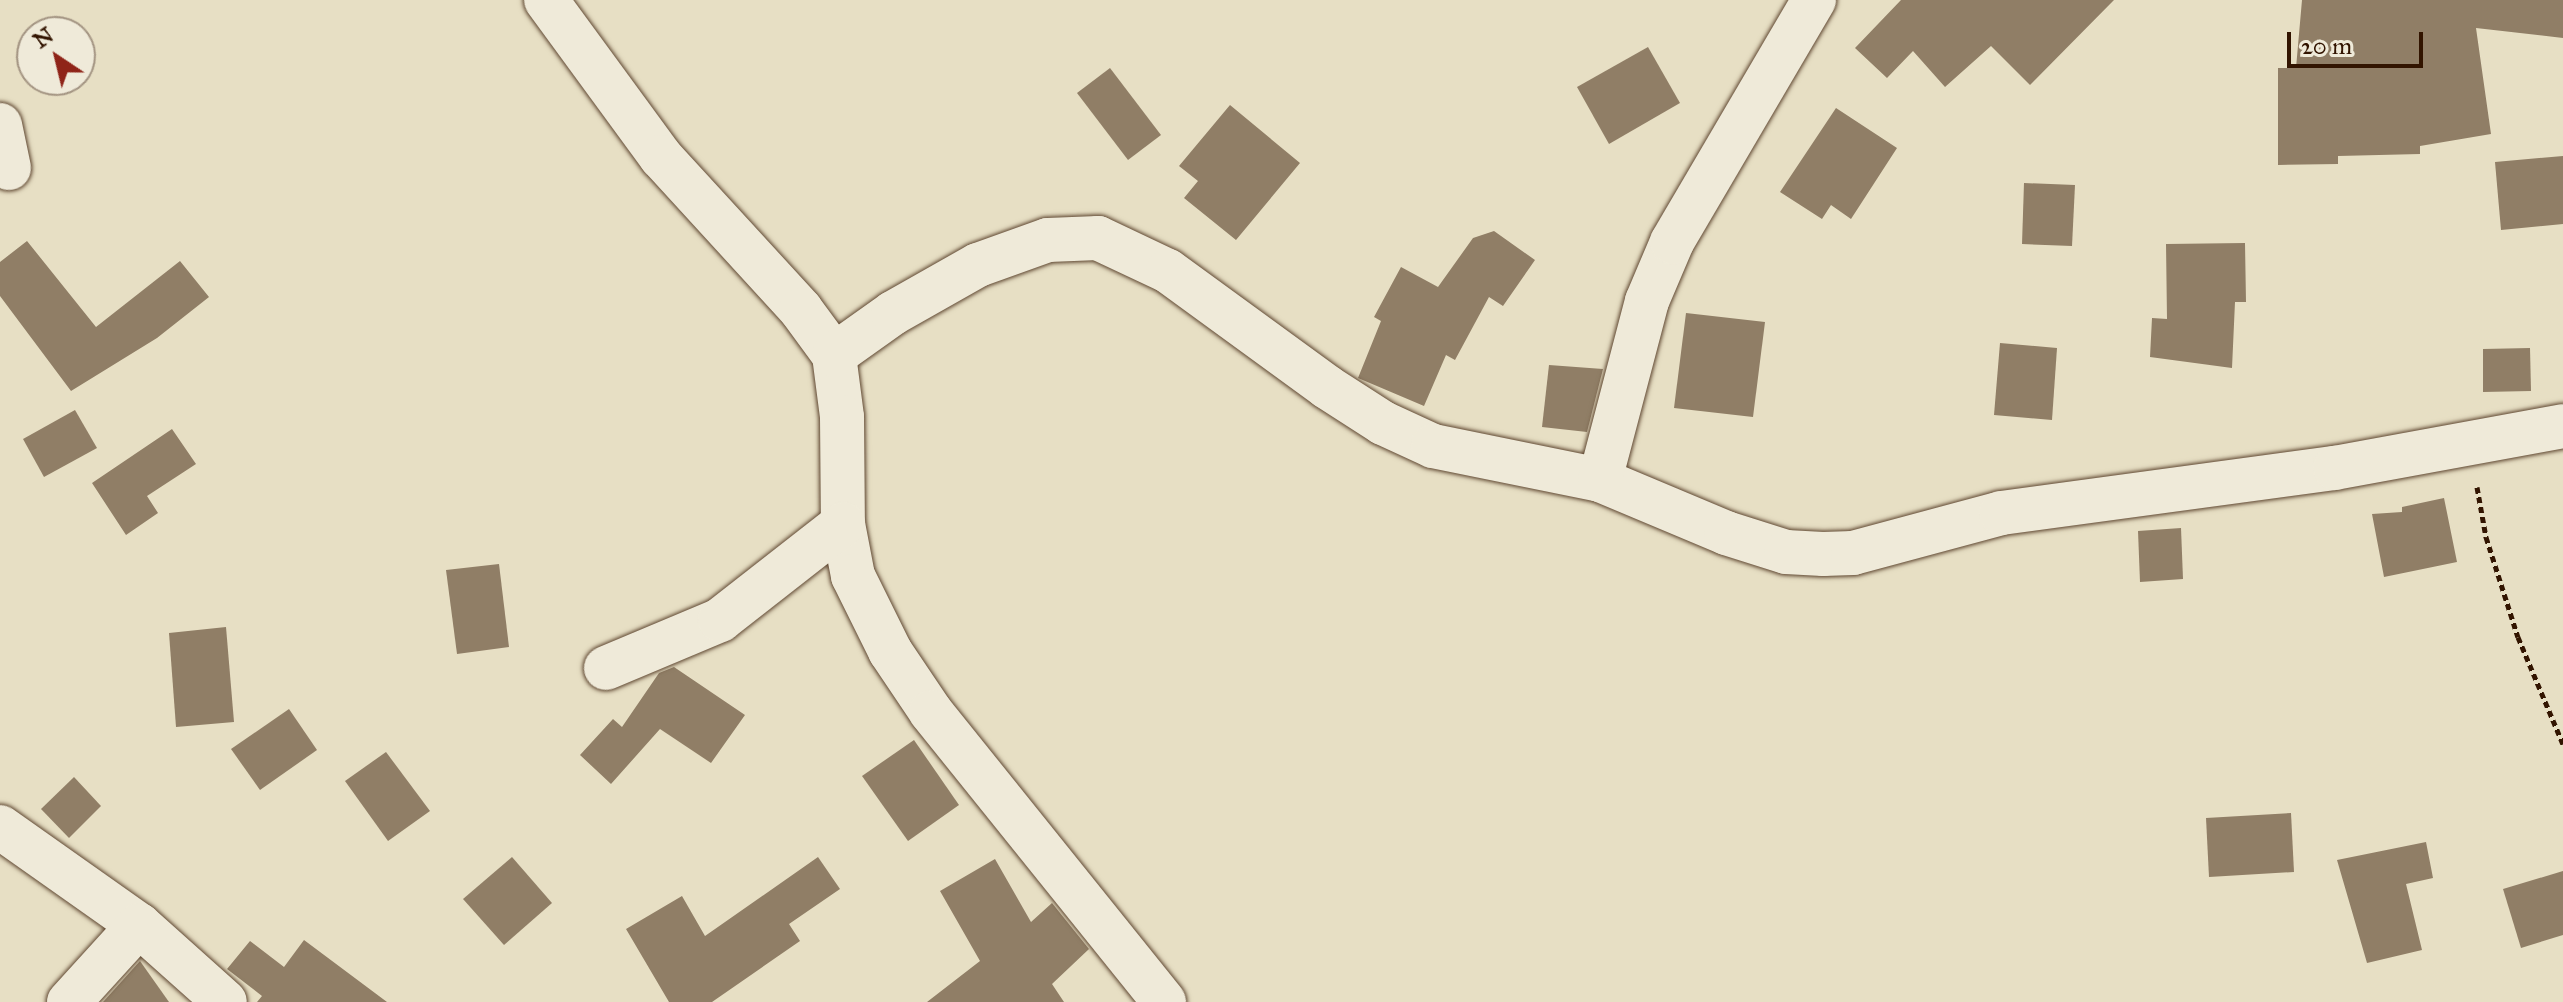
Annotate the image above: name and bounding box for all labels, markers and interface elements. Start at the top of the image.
north arrow [16,16,96,96]
scale bar [2291,16,2427,66]
text: N [28,21,58,54]
text: 20 m [2301,31,2352,61]

